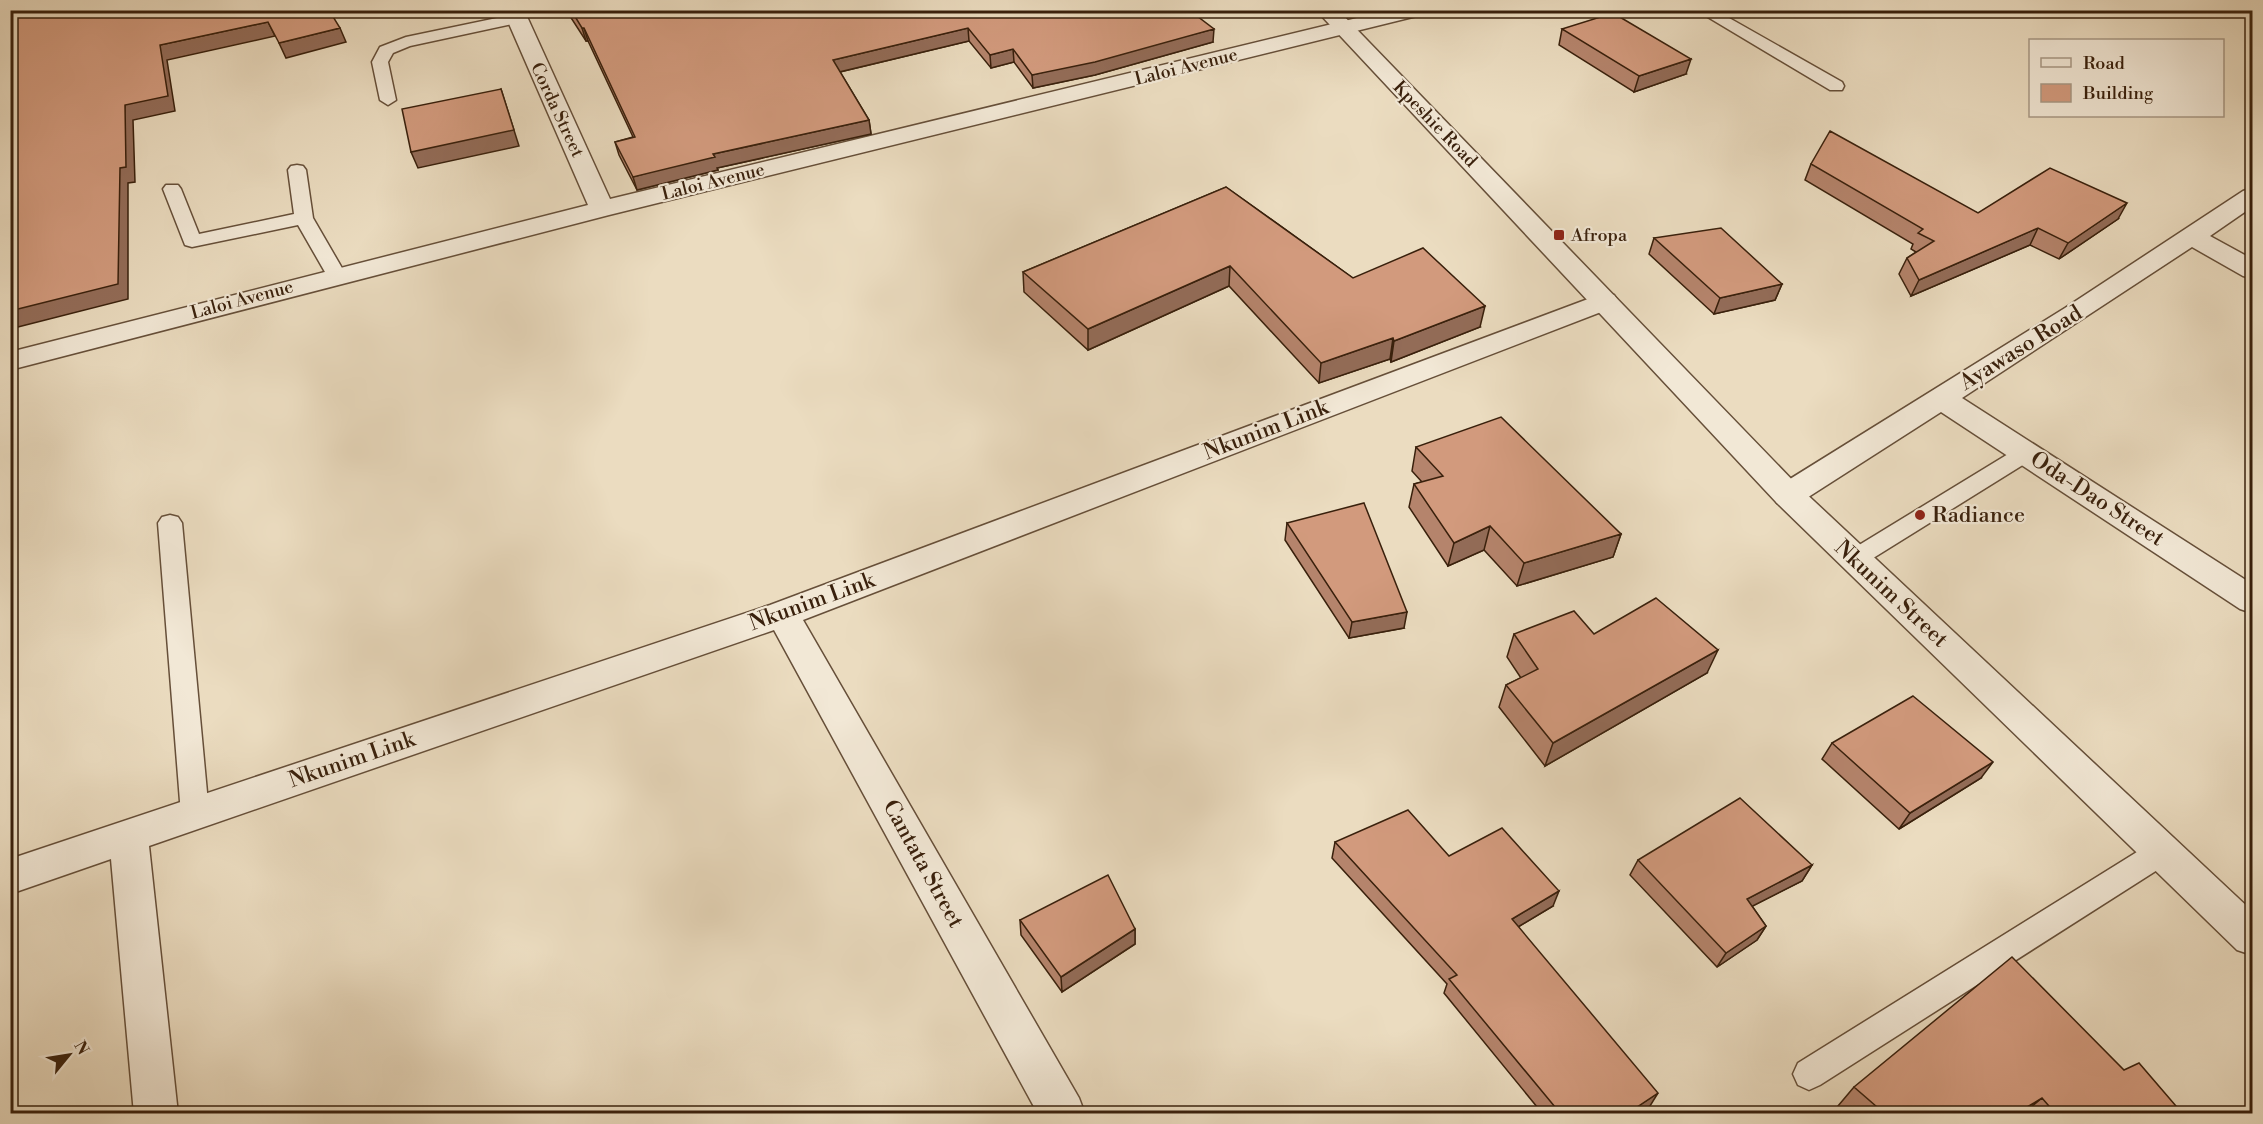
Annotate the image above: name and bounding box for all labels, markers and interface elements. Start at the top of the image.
legend [2029,39,2224,117]
street label: Laloi Avenue [1132,43,1240,91]
text: Road [2083,52,2126,75]
street label: Corda Street [525,59,589,162]
street label: Kpeshie Road [1388,76,1483,173]
text: Building [2082,82,2154,105]
street label: Laloi Avenue [659,158,767,206]
place label: Afropa [1570,224,1628,247]
marker: Afropa [1552,228,1566,242]
street label: Laloi Avenue [188,275,296,325]
street label: Ayawaso Road [1954,299,2088,397]
street label: Nkunim Link [1200,393,1334,466]
street label: Oda-Dao Street [2025,446,2169,552]
place label: Radiance [1932,502,2025,529]
marker: Radiance [1913,508,1927,522]
street label: Nkunim Street [1829,535,1953,653]
street label: Nkunim Link [746,566,880,637]
street label: Nkunim Link [285,725,420,794]
street label: Cantata Street [877,795,969,933]
north arrow [39,1025,99,1085]
text: N [69,1038,93,1059]

